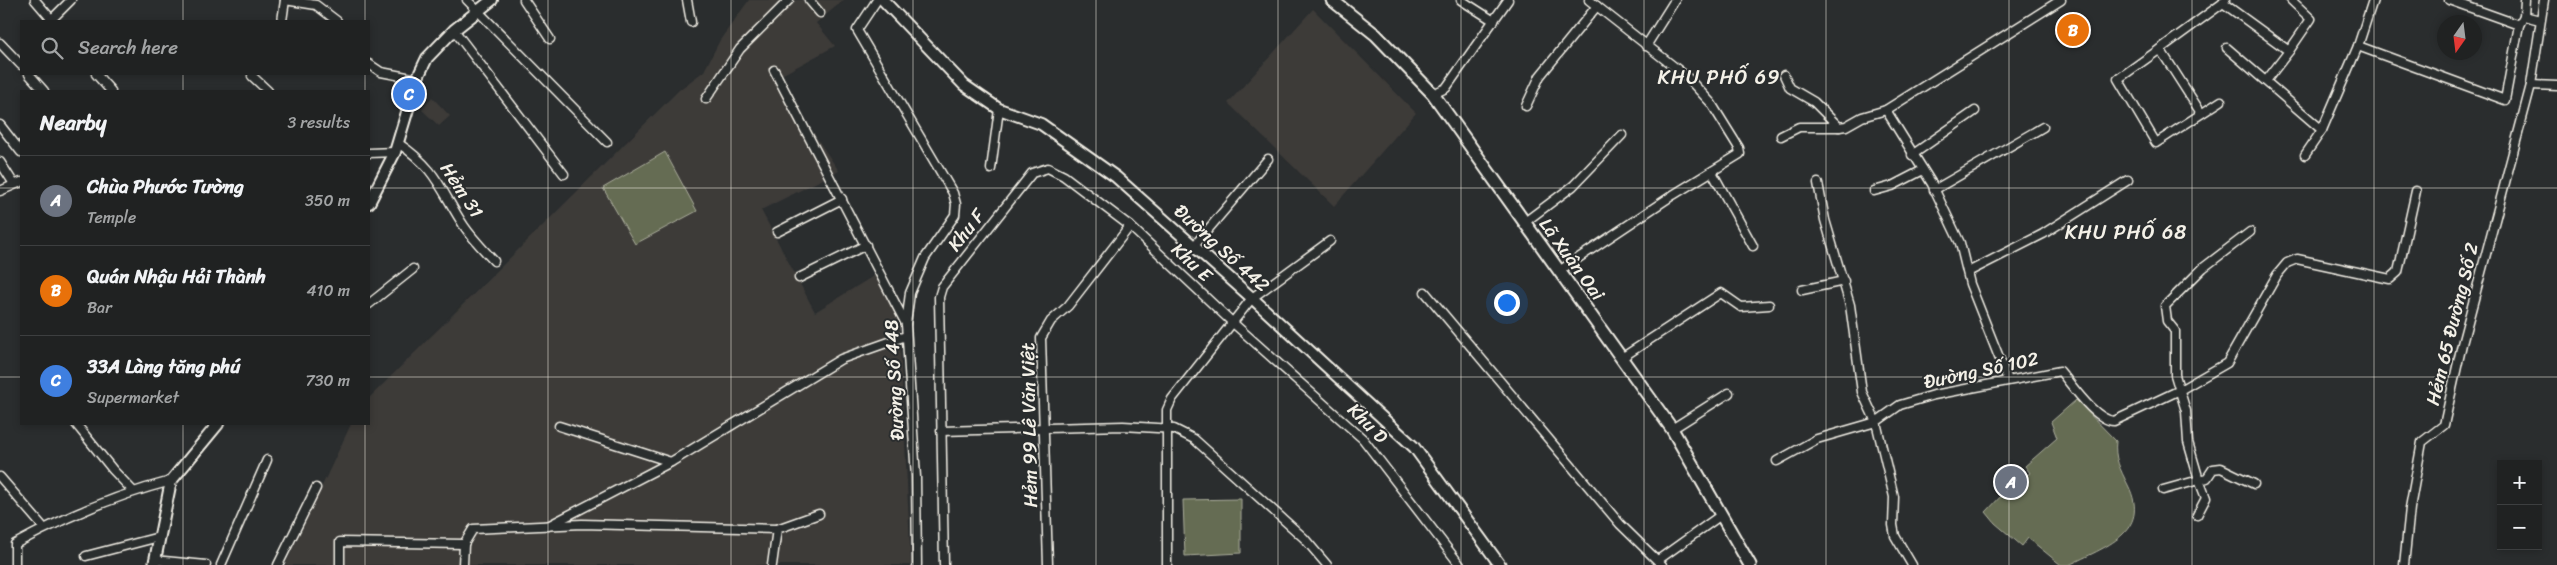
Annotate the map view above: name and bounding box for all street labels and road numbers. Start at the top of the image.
street label: Hẻm 31 [431,155,493,225]
street label: Đường Số 442 [1166,195,1278,301]
street label: Khu F [939,200,994,259]
street label: Lã Xuân Oai [1530,210,1614,308]
street label: Khu E [1163,234,1222,291]
street label: Hẻm 65 Đường Số 2 [2416,239,2488,409]
street label: Đường Số 448 [874,318,914,441]
street label: Hẻm 99 Lê Văn Việt [1011,342,1047,508]
street label: Đường Số 102 [1920,342,2042,398]
street label: Khu D [1339,394,1397,452]

